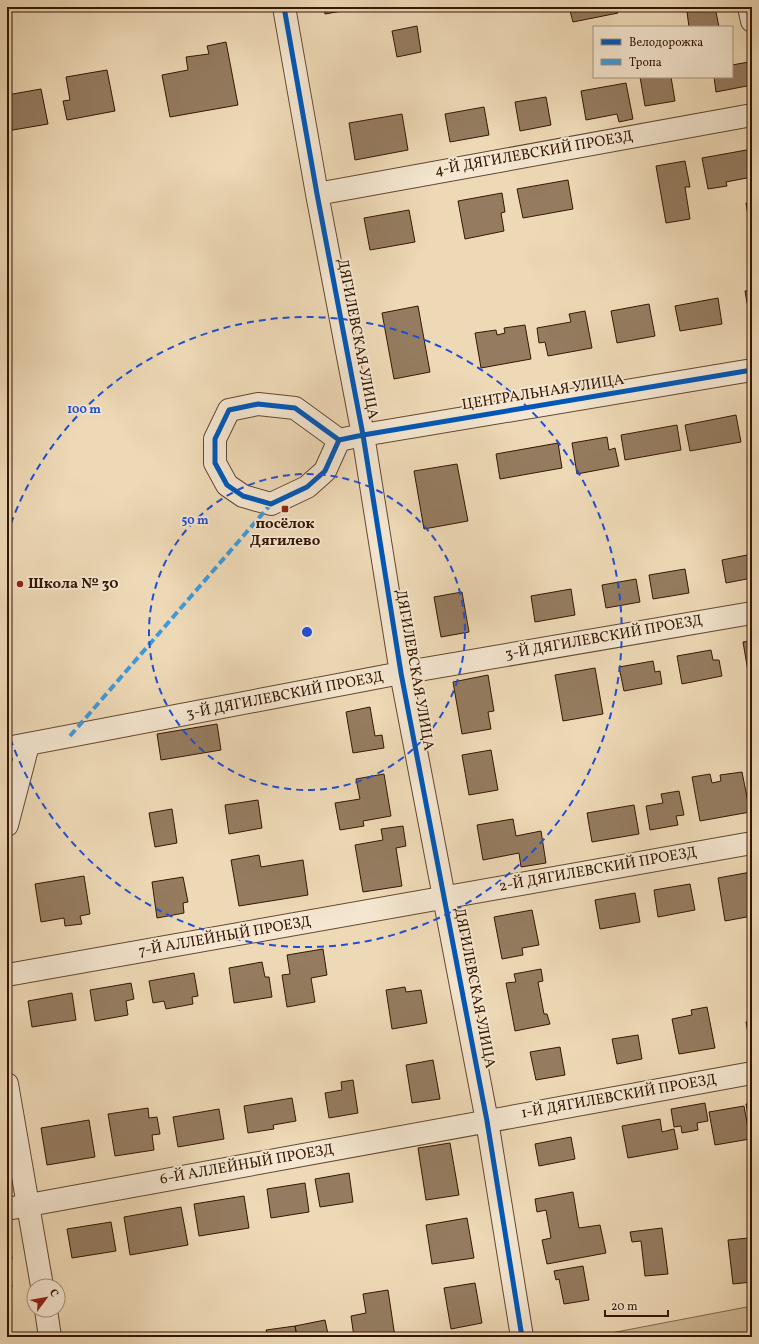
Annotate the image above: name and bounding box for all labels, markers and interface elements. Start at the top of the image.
legend [593,26,733,78]
text: Велодорожка [629,35,703,51]
text: Тропа [629,55,662,71]
street label: 4-Й ДЯГИЛЕВСКИЙ ПРОЕЗД [433,126,635,182]
street label: ДЯГИЛЕВСКАЯ УЛИЦА [331,257,383,422]
street label: ЦЕНТРАЛЬНАЯ УЛИЦА [460,370,626,416]
text: 100 m [67,402,101,418]
marker: посёлок Дягилево [280,504,290,514]
text: 50 m [181,513,209,529]
place label: посёлок Дягилево [250,514,321,552]
place label: Школа № 30 [28,574,118,595]
marker: Школа № 30 [15,579,25,589]
street label: ДЯГИЛЕВСКАЯ УЛИЦА [389,588,439,753]
street label: 3-Й ДЯГИЛЕВСКИЙ ПРОЕЗД [503,610,705,666]
centre of rings [300,625,314,639]
street label: 3-Й ДЯГИЛЕВСКИЙ ПРОЕЗД [185,667,386,725]
street label: 2-Й ДЯГИЛЕВСКИЙ ПРОЕЗД [497,842,699,898]
street label: ДЯГИЛЕВСКАЯ УЛИЦА [448,906,500,1071]
street label: 7-Й АЛЛЕЙНЫЙ ПРОЕЗД [137,911,313,963]
street label: 1-Й ДЯГИЛЕВСКИЙ ПРОЕЗД [520,1069,719,1125]
street label: 6-Й АЛЛЕЙНЫЙ ПРОЕЗД [158,1139,336,1191]
north arrow [26,1278,66,1318]
text: С [45,1287,61,1300]
scale bar [605,1292,668,1318]
text: 20 m [611,1299,638,1315]

